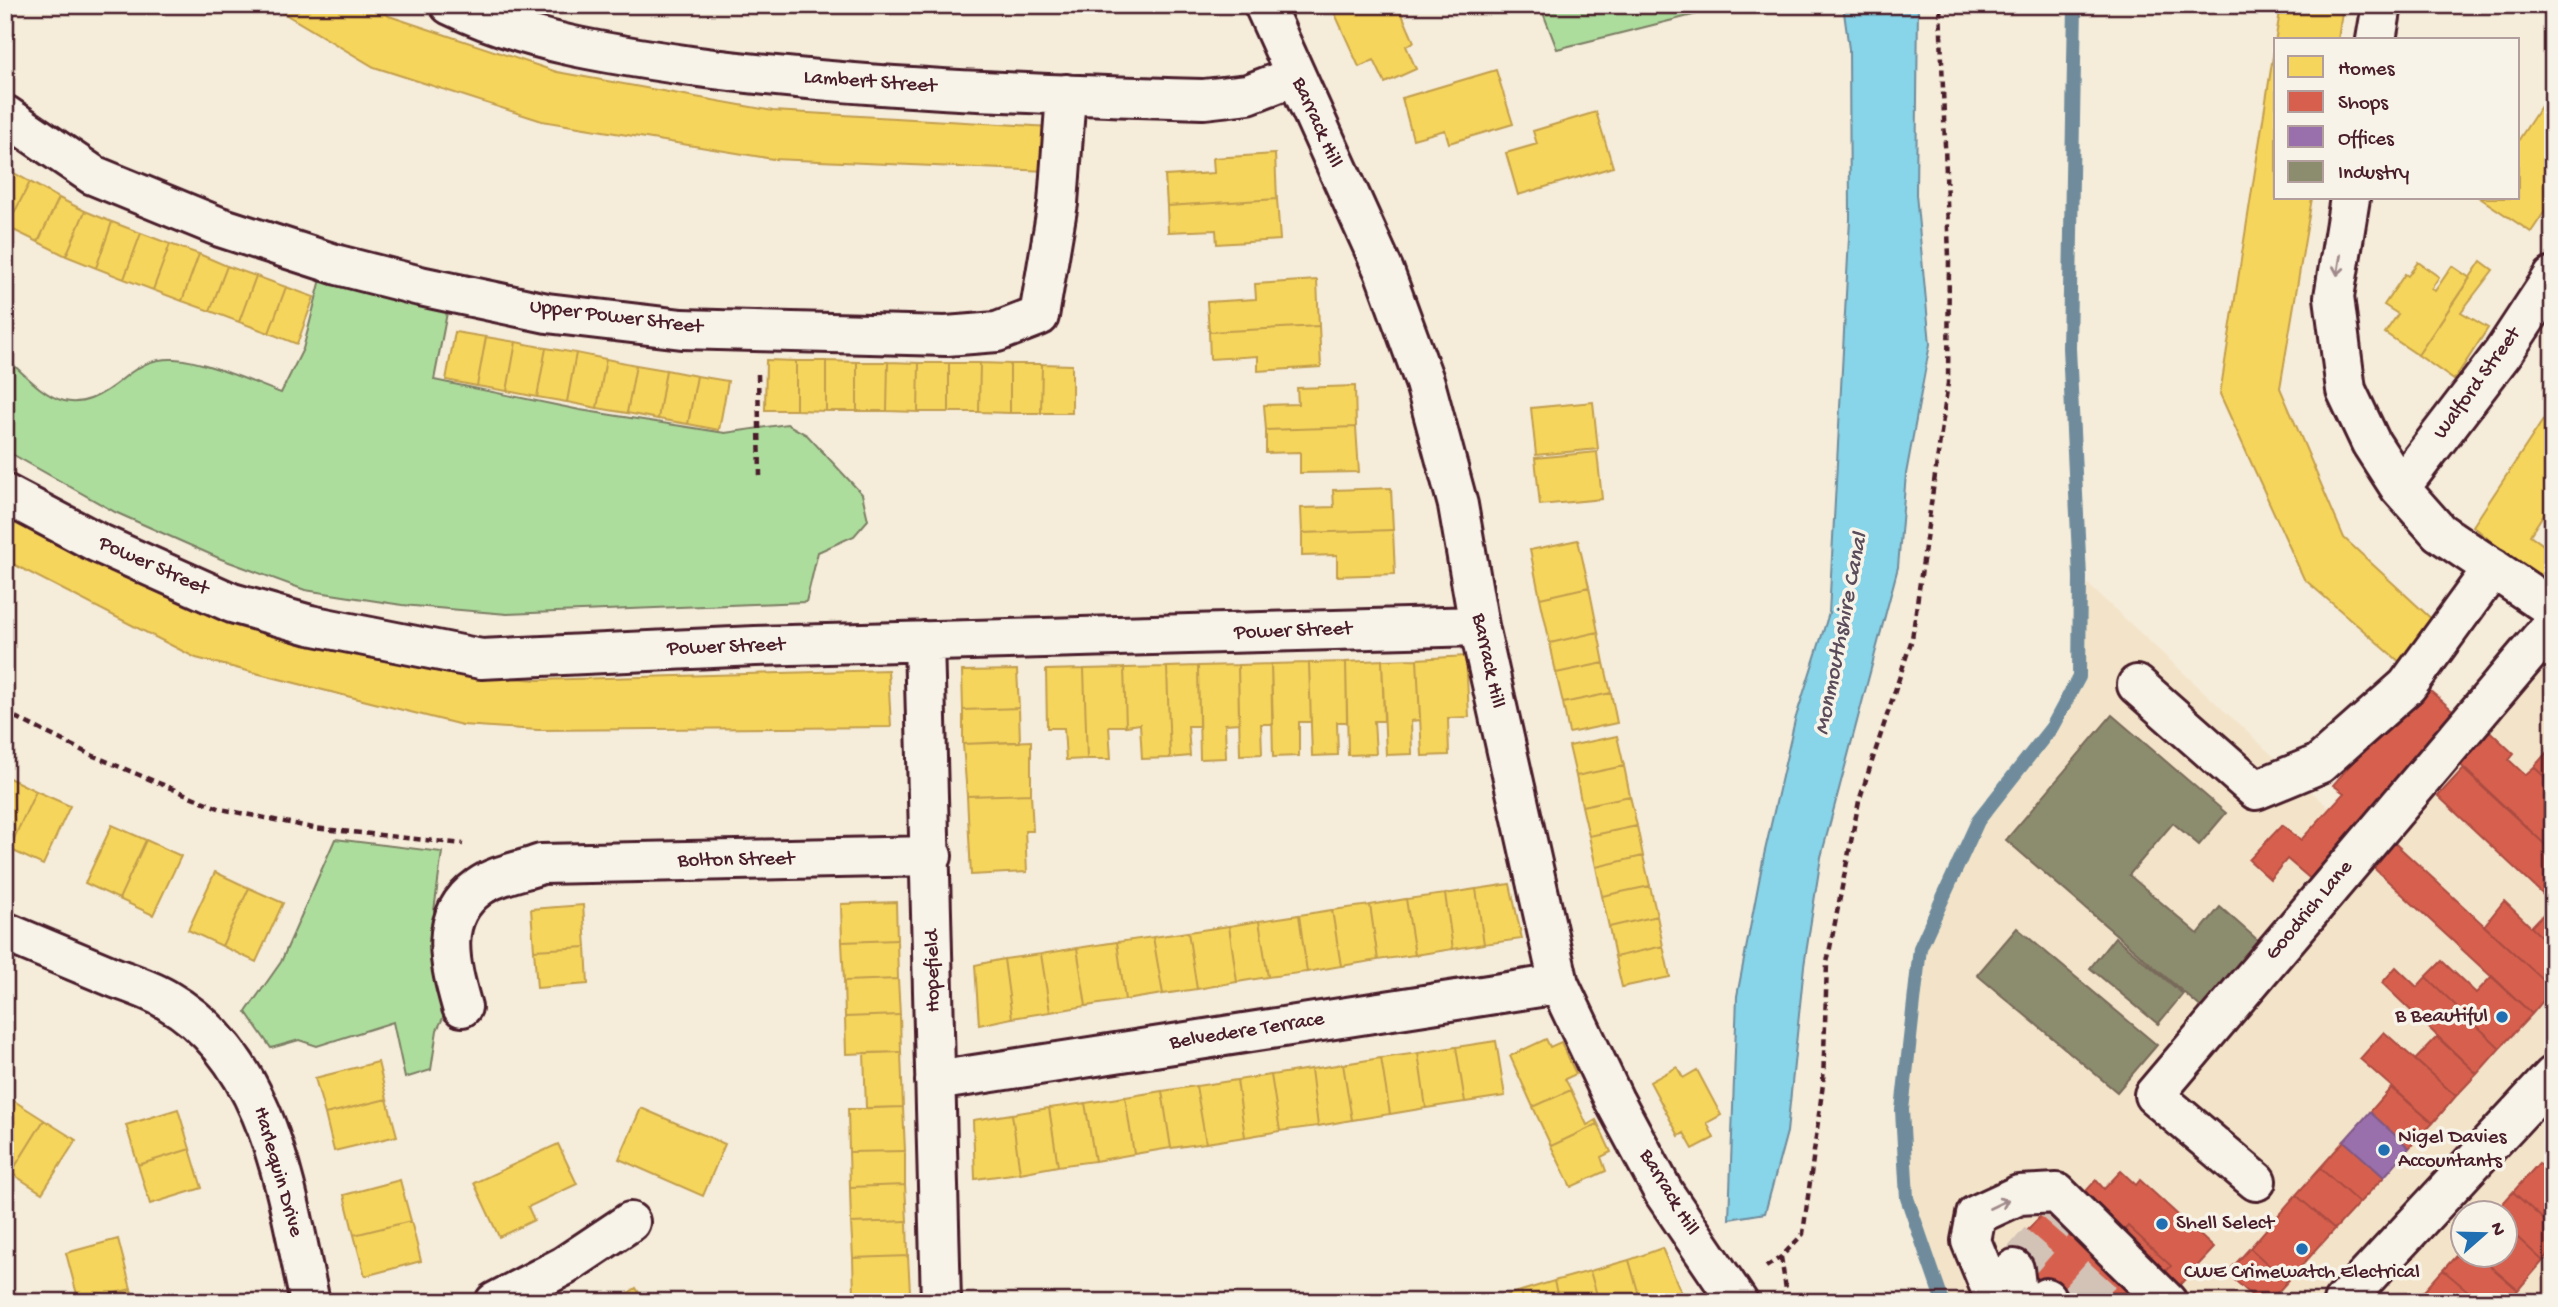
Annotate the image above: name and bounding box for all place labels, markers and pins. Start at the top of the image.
place label: B Beautiful [2394,1005,2488,1030]
marker: B Beautiful [2494,1009,2510,1025]
place label: Nigel Davies Accountants [2398,1126,2508,1175]
marker: Nigel Davies Accountants [2376,1142,2392,1158]
place label: Shell Select [2176,1212,2276,1237]
marker: Shell Select [2154,1216,2170,1232]
marker: CWE Crimewatch Electrical [2294,1241,2310,1257]
place label: CWE Crimewatch Electrical [2184,1261,2420,1286]

